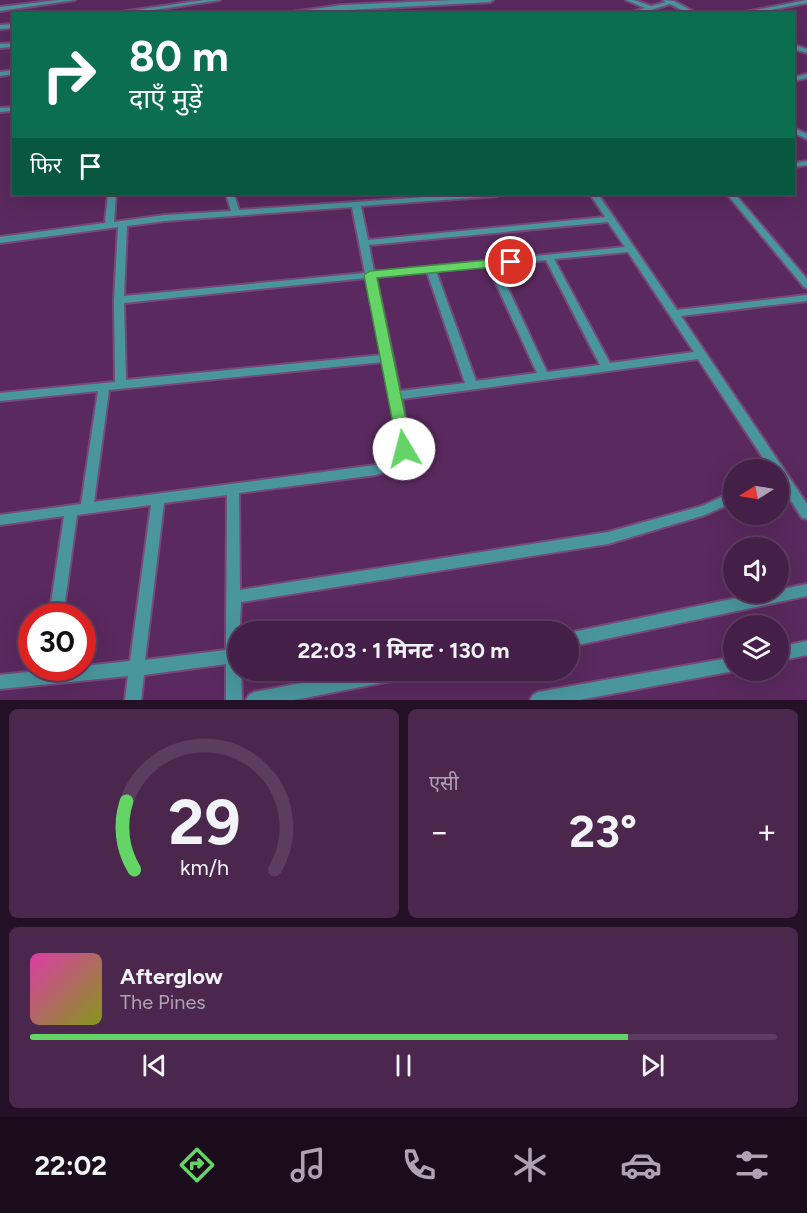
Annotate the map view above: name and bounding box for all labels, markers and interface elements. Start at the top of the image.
text: 80 m [129,31,229,82]
icon: right [30,36,108,114]
text: दाएँ मुड़ें [129,82,203,115]
icon: arrive [74,150,107,183]
text: फिर [30,152,62,179]
pin [485,236,536,287]
icon: arrive [494,245,527,278]
position arrow [372,417,436,481]
north arrow [723,459,789,525]
map controls [723,459,789,681]
button: sound [723,537,789,603]
speed limit sign: 30 [18,603,96,681]
button: layers [723,615,789,681]
text: 22:03 · 1 मिनट · 130 m [298,637,509,664]
text: एसी [429,771,459,795]
text: 29 [168,785,240,860]
text: 23° [569,804,637,858]
text: − [429,812,450,851]
text: + [756,812,777,851]
text: km/h [180,856,228,881]
text: Afterglow [120,963,223,990]
text: The Pines [120,990,206,1014]
icon: previous [138,1049,171,1082]
icon: pause [387,1049,420,1082]
icon: next [636,1049,669,1082]
icon: directions [176,1144,218,1186]
icon: music [287,1144,329,1186]
icon: phone [398,1144,440,1186]
icon: climate [509,1144,551,1186]
icon: car [620,1144,662,1186]
icon: filters [731,1144,773,1186]
text: 22:02 [34,1149,107,1182]

